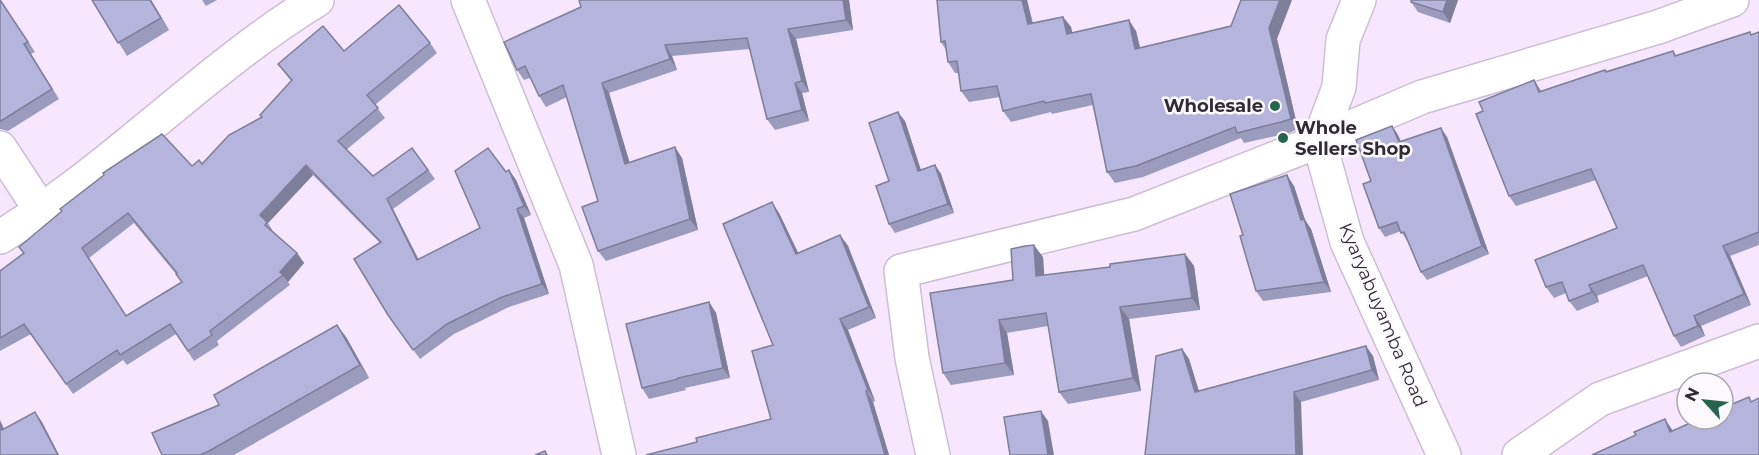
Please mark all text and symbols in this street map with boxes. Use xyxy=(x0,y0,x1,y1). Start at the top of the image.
place label: Wholesale xyxy=(1164,95,1263,117)
marker: Wholesale xyxy=(1268,99,1282,113)
place label: Whole Sellers Shop xyxy=(1295,117,1411,160)
marker: Whole Sellers Shop xyxy=(1276,131,1290,145)
street label: Kyaryabuyamba Road xyxy=(1334,220,1432,410)
north arrow xyxy=(1675,371,1735,431)
text: N xyxy=(1681,384,1703,404)

